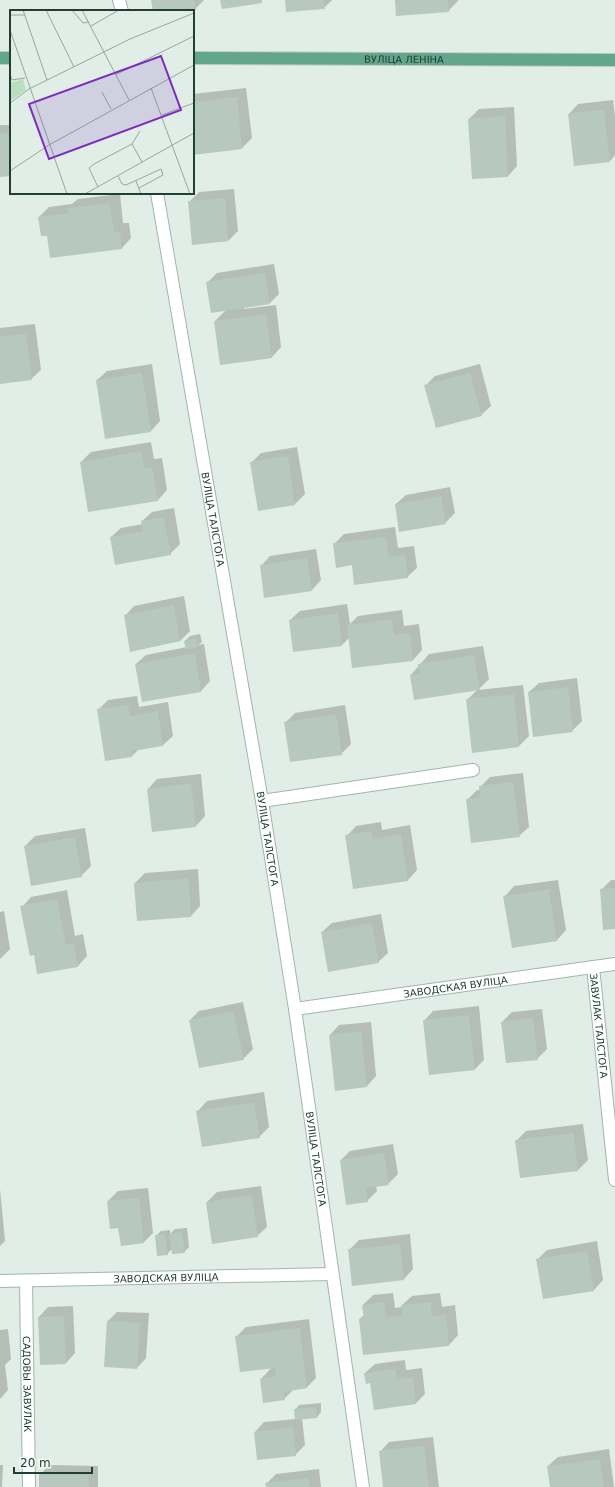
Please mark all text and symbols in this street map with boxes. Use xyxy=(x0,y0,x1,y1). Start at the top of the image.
inset map xyxy=(10,10,194,194)
street label: ВУЛІЦА ЛЕНІНА xyxy=(364,53,444,65)
street label: ВУЛІЦА ТАЛСТОГА xyxy=(200,471,227,567)
street label: ВУЛІЦА ТАЛСТОГА xyxy=(255,790,281,887)
street label: ЗАВУЛАК ТАЛСТОГА xyxy=(588,973,610,1079)
street label: ЗАВОДСКАЯ ВУЛІЦА xyxy=(403,974,508,999)
street label: ВУЛІЦА ТАЛСТОГА xyxy=(304,1111,329,1207)
street label: ЗАВОДСКАЯ ВУЛІЦА xyxy=(113,1271,219,1284)
street label: САДОВЫ ЗАВУЛАК xyxy=(21,1336,34,1432)
scale bar xyxy=(14,1449,92,1475)
text: 20 m xyxy=(20,1456,51,1470)

